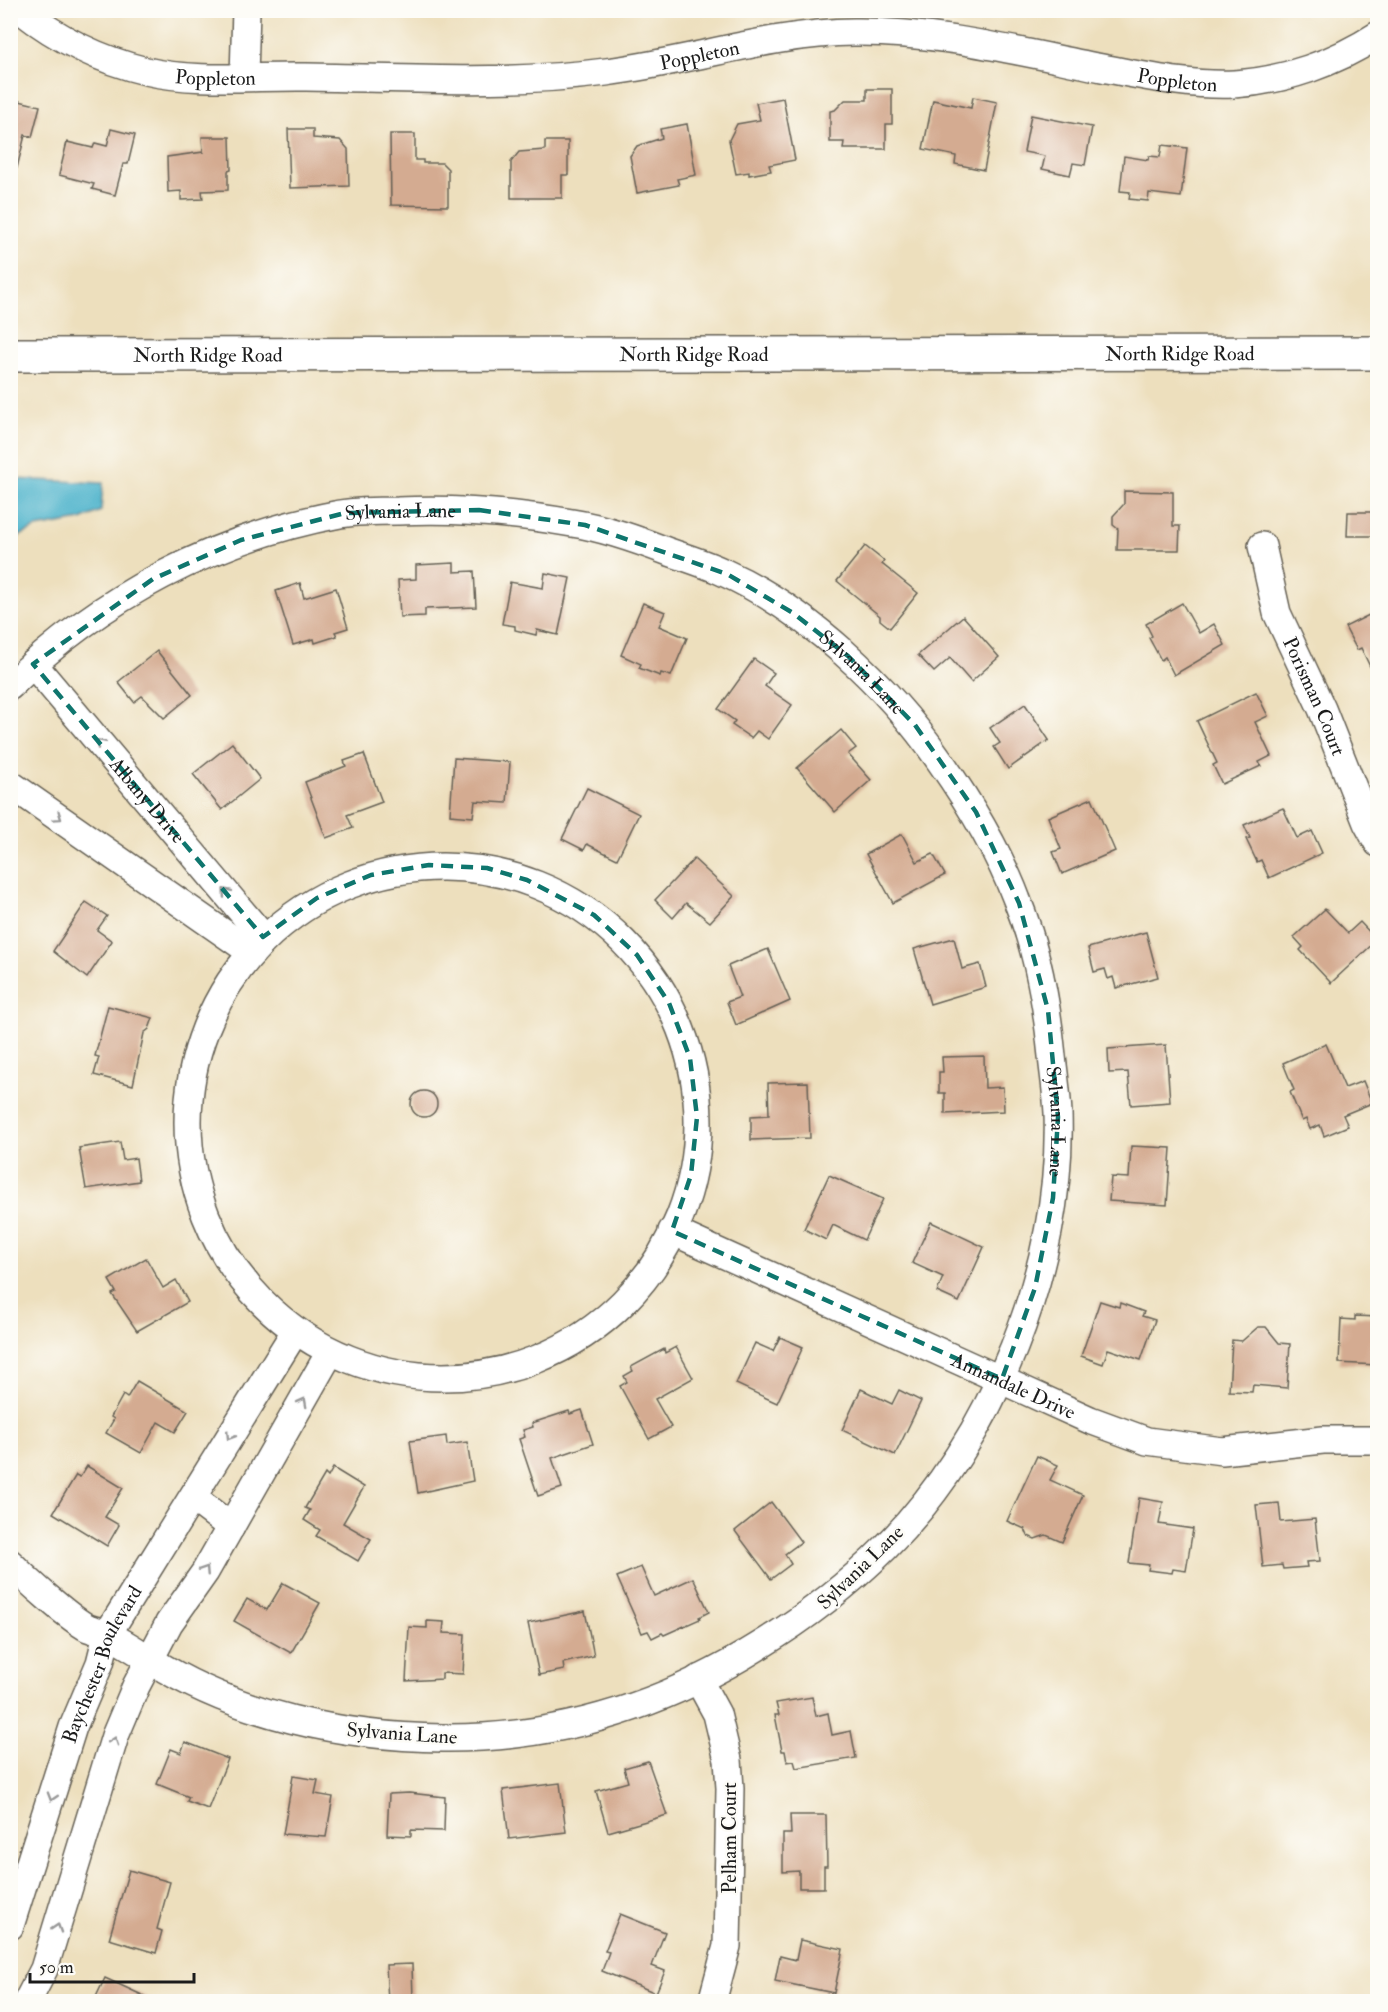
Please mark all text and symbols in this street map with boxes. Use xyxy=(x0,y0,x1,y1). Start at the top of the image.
street label: Poppleton xyxy=(658,35,742,76)
street label: Poppleton xyxy=(1135,63,1218,97)
street label: Poppleton xyxy=(174,64,256,92)
street label: North Ridge Road xyxy=(1105,341,1255,366)
street label: North Ridge Road xyxy=(619,342,769,367)
street label: North Ridge Road xyxy=(133,343,283,368)
street label: Sylvania Lane xyxy=(344,498,456,526)
street label: Sylvania Lane xyxy=(814,625,910,720)
street label: Porisman Court xyxy=(1277,633,1351,760)
one-way arrow xyxy=(96,739,107,750)
street label: Albany Drive xyxy=(103,752,191,849)
one-way arrow xyxy=(52,810,63,821)
one-way arrow xyxy=(222,888,233,899)
street label: Sylvania Lane xyxy=(1040,1065,1070,1178)
street label: Annandale Drive xyxy=(947,1347,1079,1425)
one-way arrow xyxy=(296,1397,307,1408)
one-way arrow xyxy=(226,1430,238,1440)
street label: Sylvania Lane xyxy=(812,1520,909,1615)
one-way arrow xyxy=(198,1566,210,1576)
street label: Baychester Boulevard xyxy=(57,1581,148,1746)
street label: Sylvania Lane xyxy=(346,1717,458,1750)
one-way arrow xyxy=(107,1736,119,1747)
street label: Pelham Court xyxy=(717,1782,742,1894)
one-way arrow xyxy=(47,1791,59,1801)
one-way arrow xyxy=(50,1923,62,1934)
scale bar xyxy=(30,1946,194,1984)
text: 50 m xyxy=(39,1956,74,1979)

